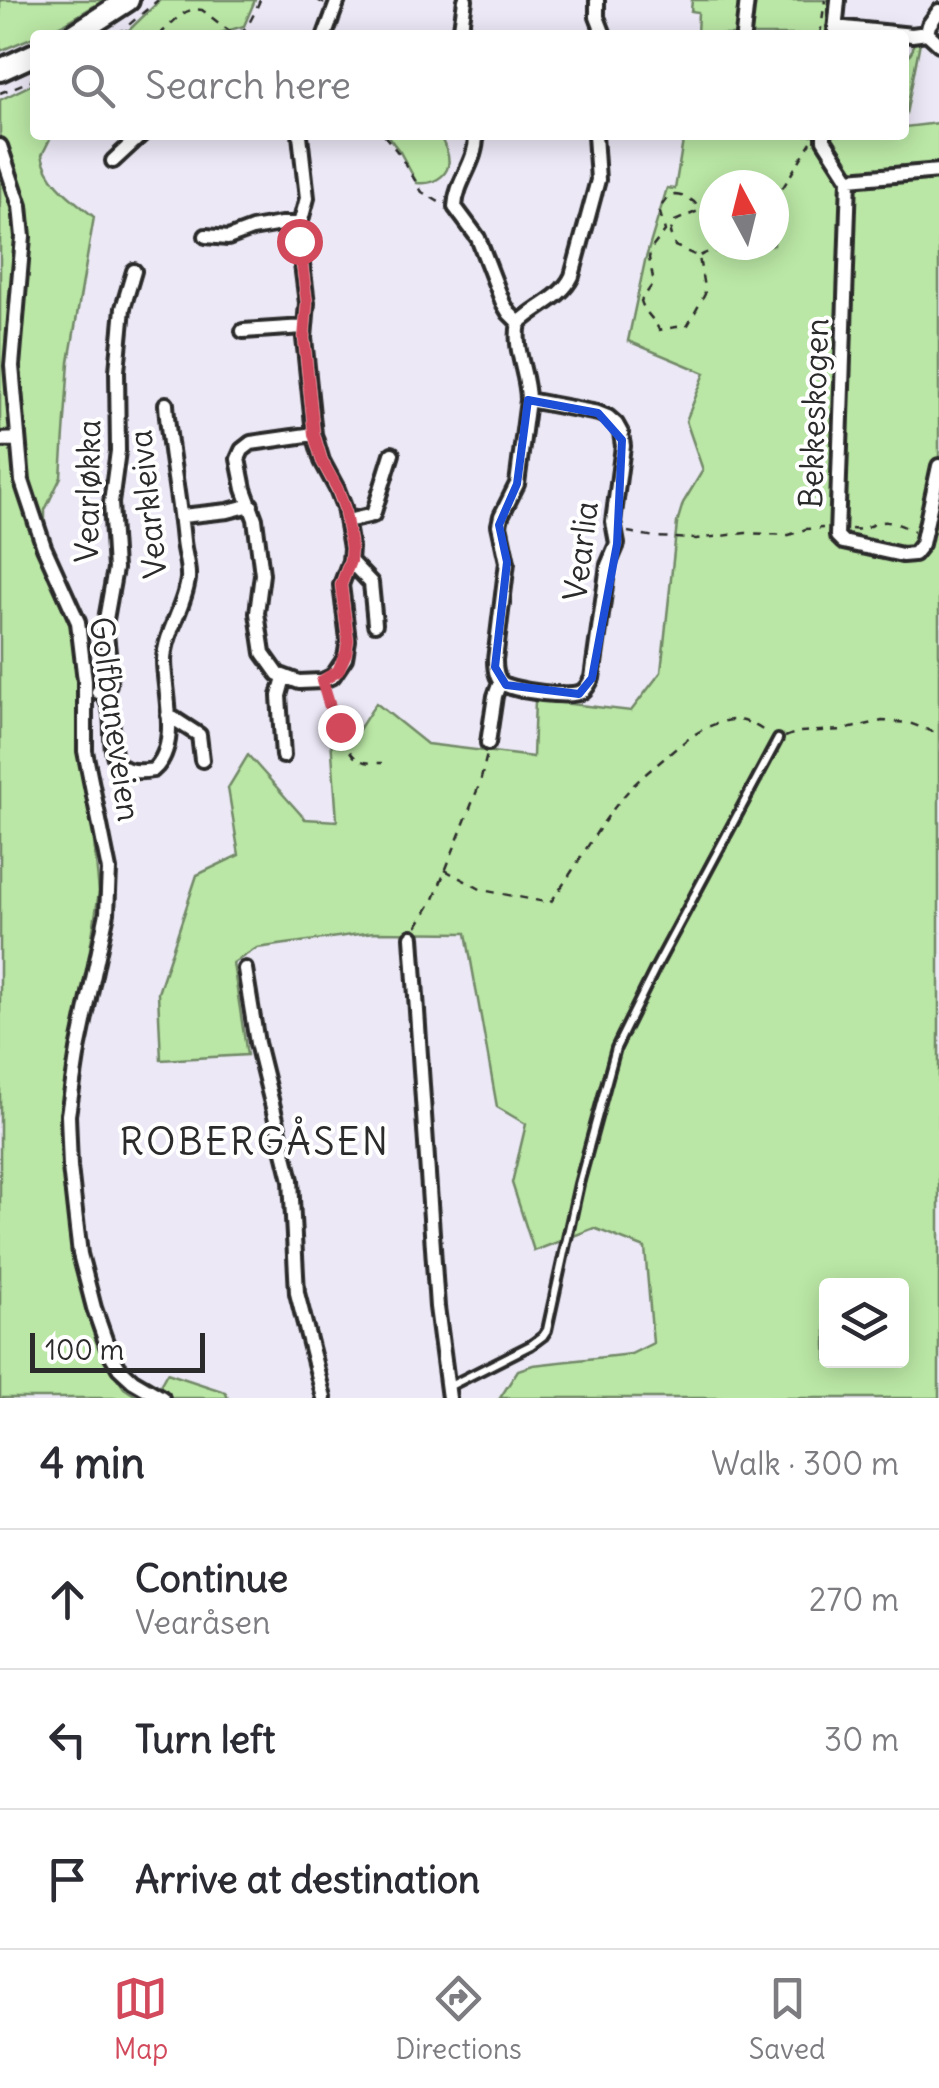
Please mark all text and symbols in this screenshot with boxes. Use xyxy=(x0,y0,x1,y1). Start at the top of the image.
search box xyxy=(30,30,909,140)
icon: search xyxy=(65,58,120,113)
text: Search here xyxy=(145,62,351,109)
north arrow xyxy=(699,170,789,260)
route start xyxy=(277,219,323,265)
street label: Bekkeskogen xyxy=(790,317,837,509)
street label: Vearløkka xyxy=(66,419,109,563)
street label: Vearkleiva xyxy=(119,428,176,580)
street label: Vearlia xyxy=(554,499,607,603)
street label: Golfbaneveien xyxy=(81,614,150,824)
route end xyxy=(318,705,364,751)
district label: ROBERGÅSEN xyxy=(119,1116,391,1165)
map controls xyxy=(819,1278,909,1368)
button: layers xyxy=(819,1278,909,1368)
scale bar xyxy=(30,1328,205,1372)
text: 100 m xyxy=(45,1332,124,1368)
text: 4 min xyxy=(40,1437,145,1489)
text: Walk · 300 m xyxy=(711,1443,899,1484)
text: Continue xyxy=(135,1555,288,1602)
icon: ahead xyxy=(40,1572,95,1627)
text: 270 m xyxy=(809,1579,899,1620)
text: Vearåsen xyxy=(135,1602,271,1643)
icon: left xyxy=(40,1712,95,1767)
text: Turn left xyxy=(135,1716,275,1763)
text: 30 m xyxy=(824,1719,899,1760)
icon: arrive xyxy=(40,1852,95,1907)
text: Arrive at destination xyxy=(135,1856,480,1903)
tab: Map xyxy=(113,1971,168,2067)
tab: Directions xyxy=(395,1971,522,2067)
tab: Saved xyxy=(749,1971,826,2067)

